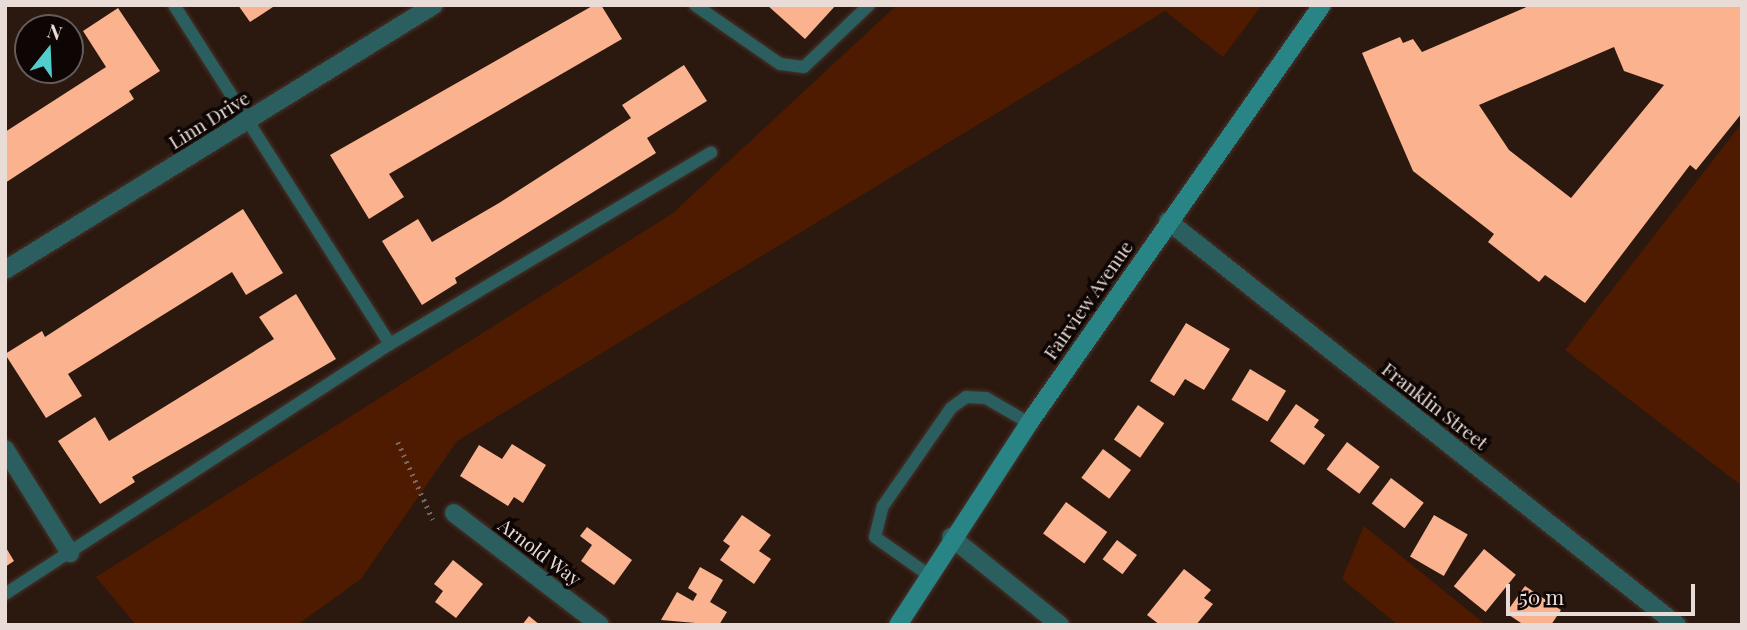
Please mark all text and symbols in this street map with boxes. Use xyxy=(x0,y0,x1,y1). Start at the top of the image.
north arrow xyxy=(14,14,84,84)
text: N xyxy=(44,16,65,45)
street label: Linn Drive xyxy=(165,86,253,154)
street label: Fairview Avenue xyxy=(1038,236,1138,364)
street label: Franklin Street xyxy=(1378,358,1492,454)
street label: Arnold Way xyxy=(494,513,586,591)
scale bar xyxy=(1509,570,1698,614)
text: 50 m xyxy=(1519,582,1564,610)

